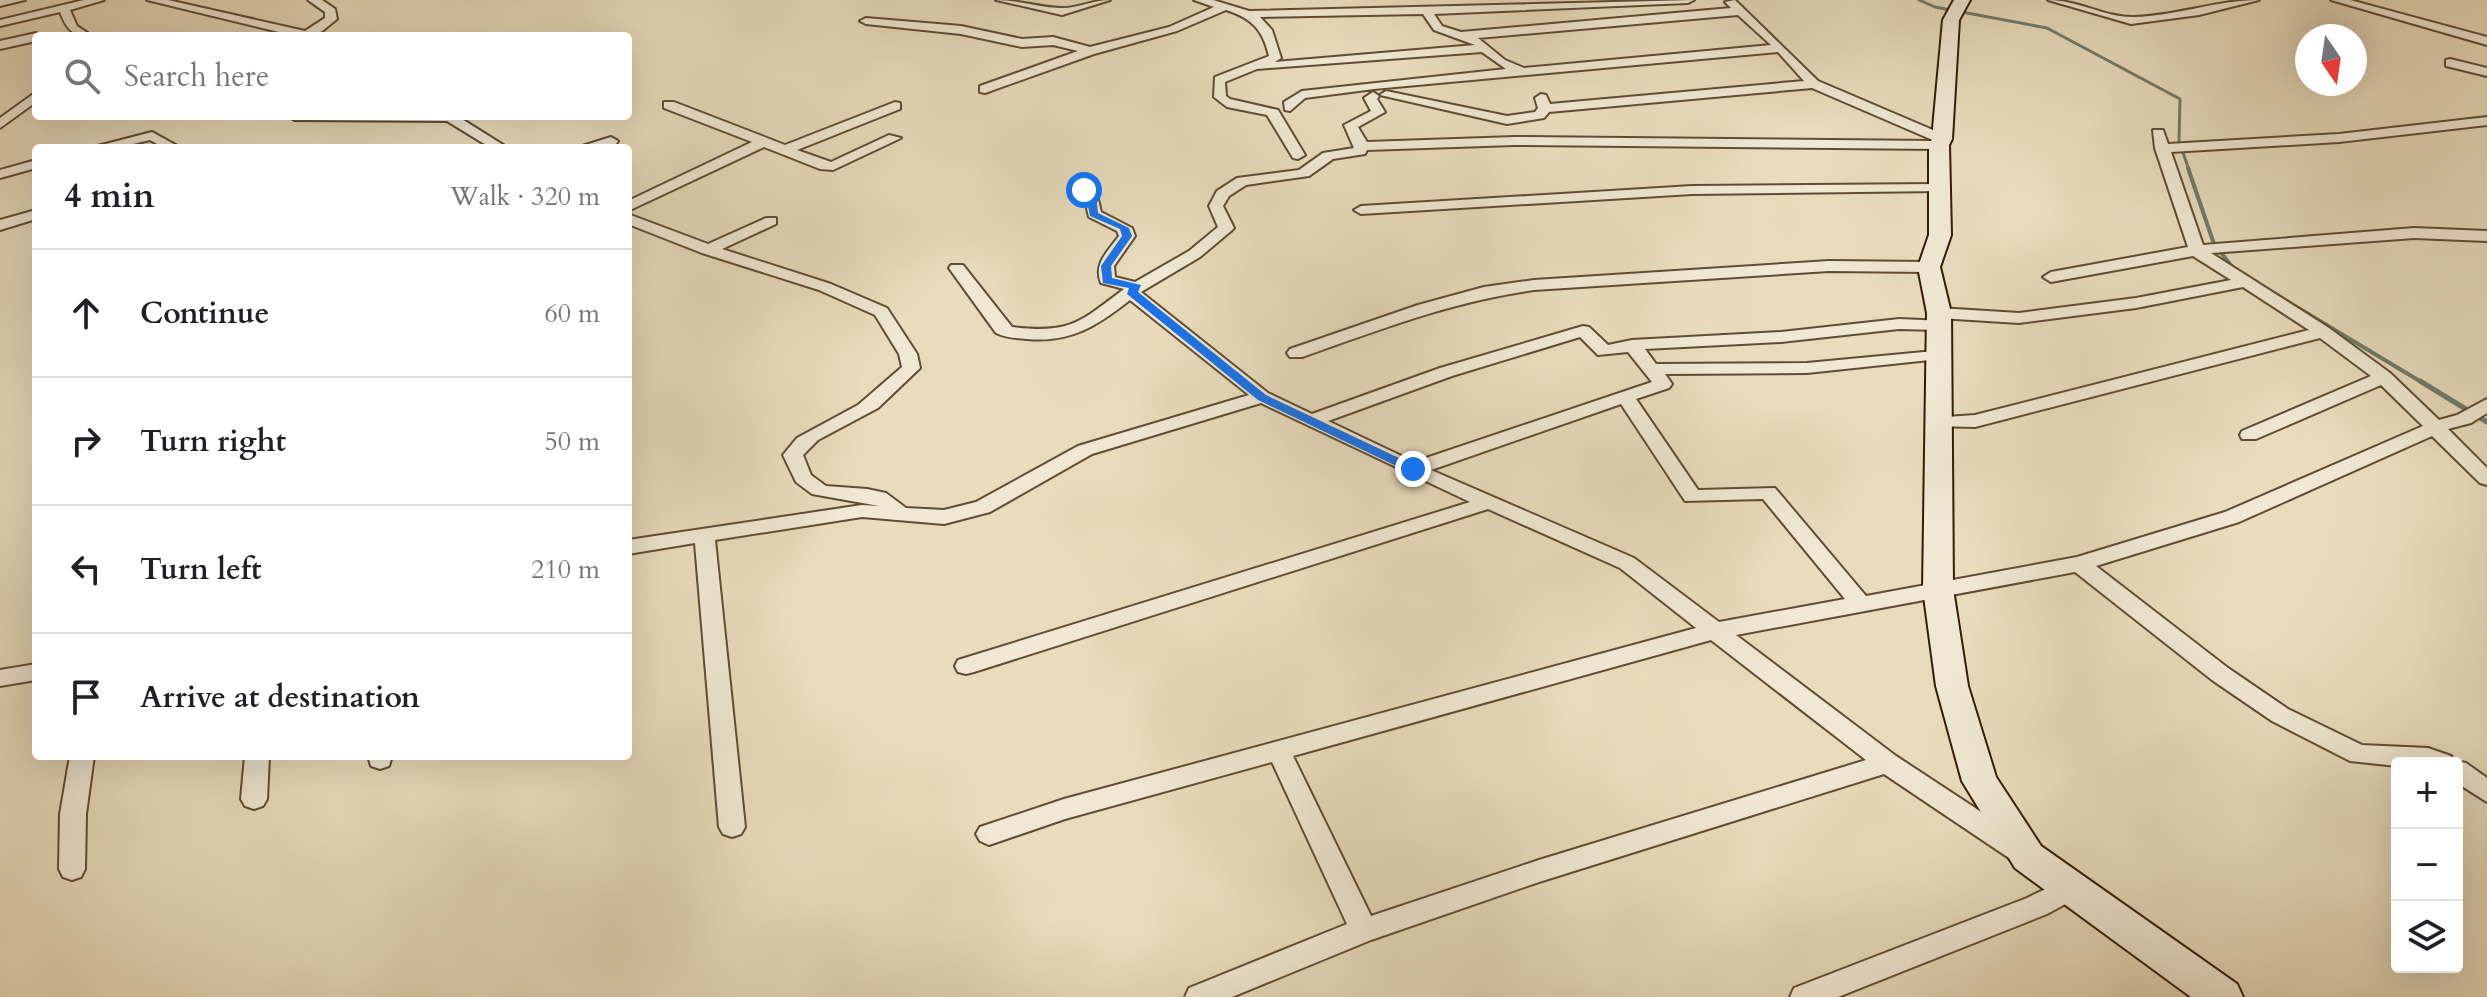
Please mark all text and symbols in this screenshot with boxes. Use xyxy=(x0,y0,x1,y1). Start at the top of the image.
north arrow xyxy=(2295,24,2367,96)
search box xyxy=(32,32,632,120)
icon: search xyxy=(60,54,104,98)
text: Search here xyxy=(124,56,269,97)
route start xyxy=(1066,172,1102,208)
text: 4 min xyxy=(64,173,155,219)
text: Walk · 320 m xyxy=(450,179,600,214)
icon: ahead xyxy=(64,291,108,335)
text: Continue xyxy=(140,293,269,334)
text: 60 m xyxy=(544,296,600,331)
icon: right xyxy=(64,419,108,463)
text: Turn right xyxy=(140,421,286,462)
text: 50 m xyxy=(544,424,600,459)
route end xyxy=(1395,451,1431,487)
icon: left xyxy=(64,547,108,591)
text: Turn left xyxy=(140,549,262,590)
text: 210 m xyxy=(531,552,600,587)
icon: arrive xyxy=(64,675,108,719)
text: Arrive at destination xyxy=(140,677,420,718)
map controls xyxy=(2391,757,2463,973)
button: + xyxy=(2391,757,2463,829)
button: − xyxy=(2391,829,2463,901)
button: layers xyxy=(2391,901,2463,973)

